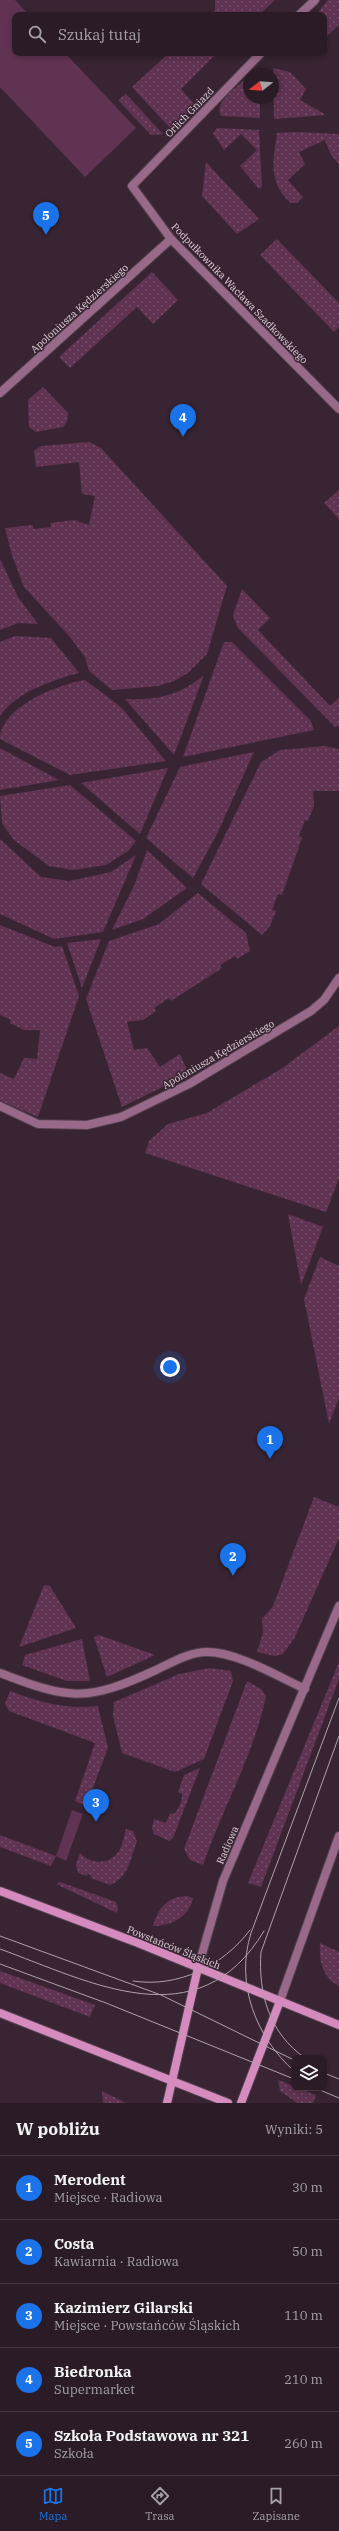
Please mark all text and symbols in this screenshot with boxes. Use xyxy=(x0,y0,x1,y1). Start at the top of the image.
search box xyxy=(12,12,327,56)
icon: search xyxy=(26,23,48,45)
text: Szukaj tutaj xyxy=(58,25,141,44)
north arrow xyxy=(243,68,279,104)
street label: Orlich Gniazd xyxy=(162,85,217,140)
pin: 5 xyxy=(33,202,59,235)
street label: Podpułkownika Wacława Szadkowskiego xyxy=(169,220,311,367)
street label: Apoloniusza Kędzierskiego xyxy=(28,261,131,356)
pin: 4 xyxy=(170,404,196,437)
street label: Apoloniusza Kędzierskiego xyxy=(160,1017,277,1092)
your location xyxy=(160,1357,180,1377)
pin: 1 xyxy=(257,1426,283,1459)
pin: 2 xyxy=(220,1543,246,1576)
pin: 3 xyxy=(83,1789,109,1822)
street label: Radiowa xyxy=(214,1824,241,1866)
street label: Powstańców Śląskich xyxy=(125,1923,223,1972)
map controls xyxy=(291,2055,327,2091)
button: layers xyxy=(291,2055,327,2091)
text: W pobliżu xyxy=(16,2118,100,2140)
text: Wyniki: 5 xyxy=(265,2121,323,2138)
text: Merodent xyxy=(54,2170,126,2189)
text: 1 xyxy=(25,2179,33,2196)
text: 30 m xyxy=(292,2179,323,2196)
text: Miejsce · Radiowa xyxy=(54,2189,163,2206)
text: Costa xyxy=(54,2234,94,2253)
text: 2 xyxy=(25,2243,33,2260)
text: 50 m xyxy=(292,2243,323,2260)
text: Kawiarnia · Radiowa xyxy=(54,2253,179,2270)
text: Kazimierz Gilarski xyxy=(54,2298,193,2317)
text: 3 xyxy=(25,2307,33,2324)
text: 110 m xyxy=(284,2307,323,2324)
text: Miejsce · Powstańców Śląskich xyxy=(54,2317,240,2334)
text: Biedronka xyxy=(54,2362,132,2381)
text: 4 xyxy=(25,2371,33,2388)
text: 210 m xyxy=(284,2371,323,2388)
text: Supermarket xyxy=(54,2381,135,2398)
text: Szkoła Podstawowa nr 321 xyxy=(54,2426,249,2445)
text: 5 xyxy=(25,2435,33,2452)
text: 260 m xyxy=(284,2435,323,2452)
text: Szkoła xyxy=(54,2445,94,2462)
tab: Mapa xyxy=(39,2485,67,2523)
tab: Trasa xyxy=(145,2485,175,2523)
tab: Zapisane xyxy=(253,2485,300,2523)

